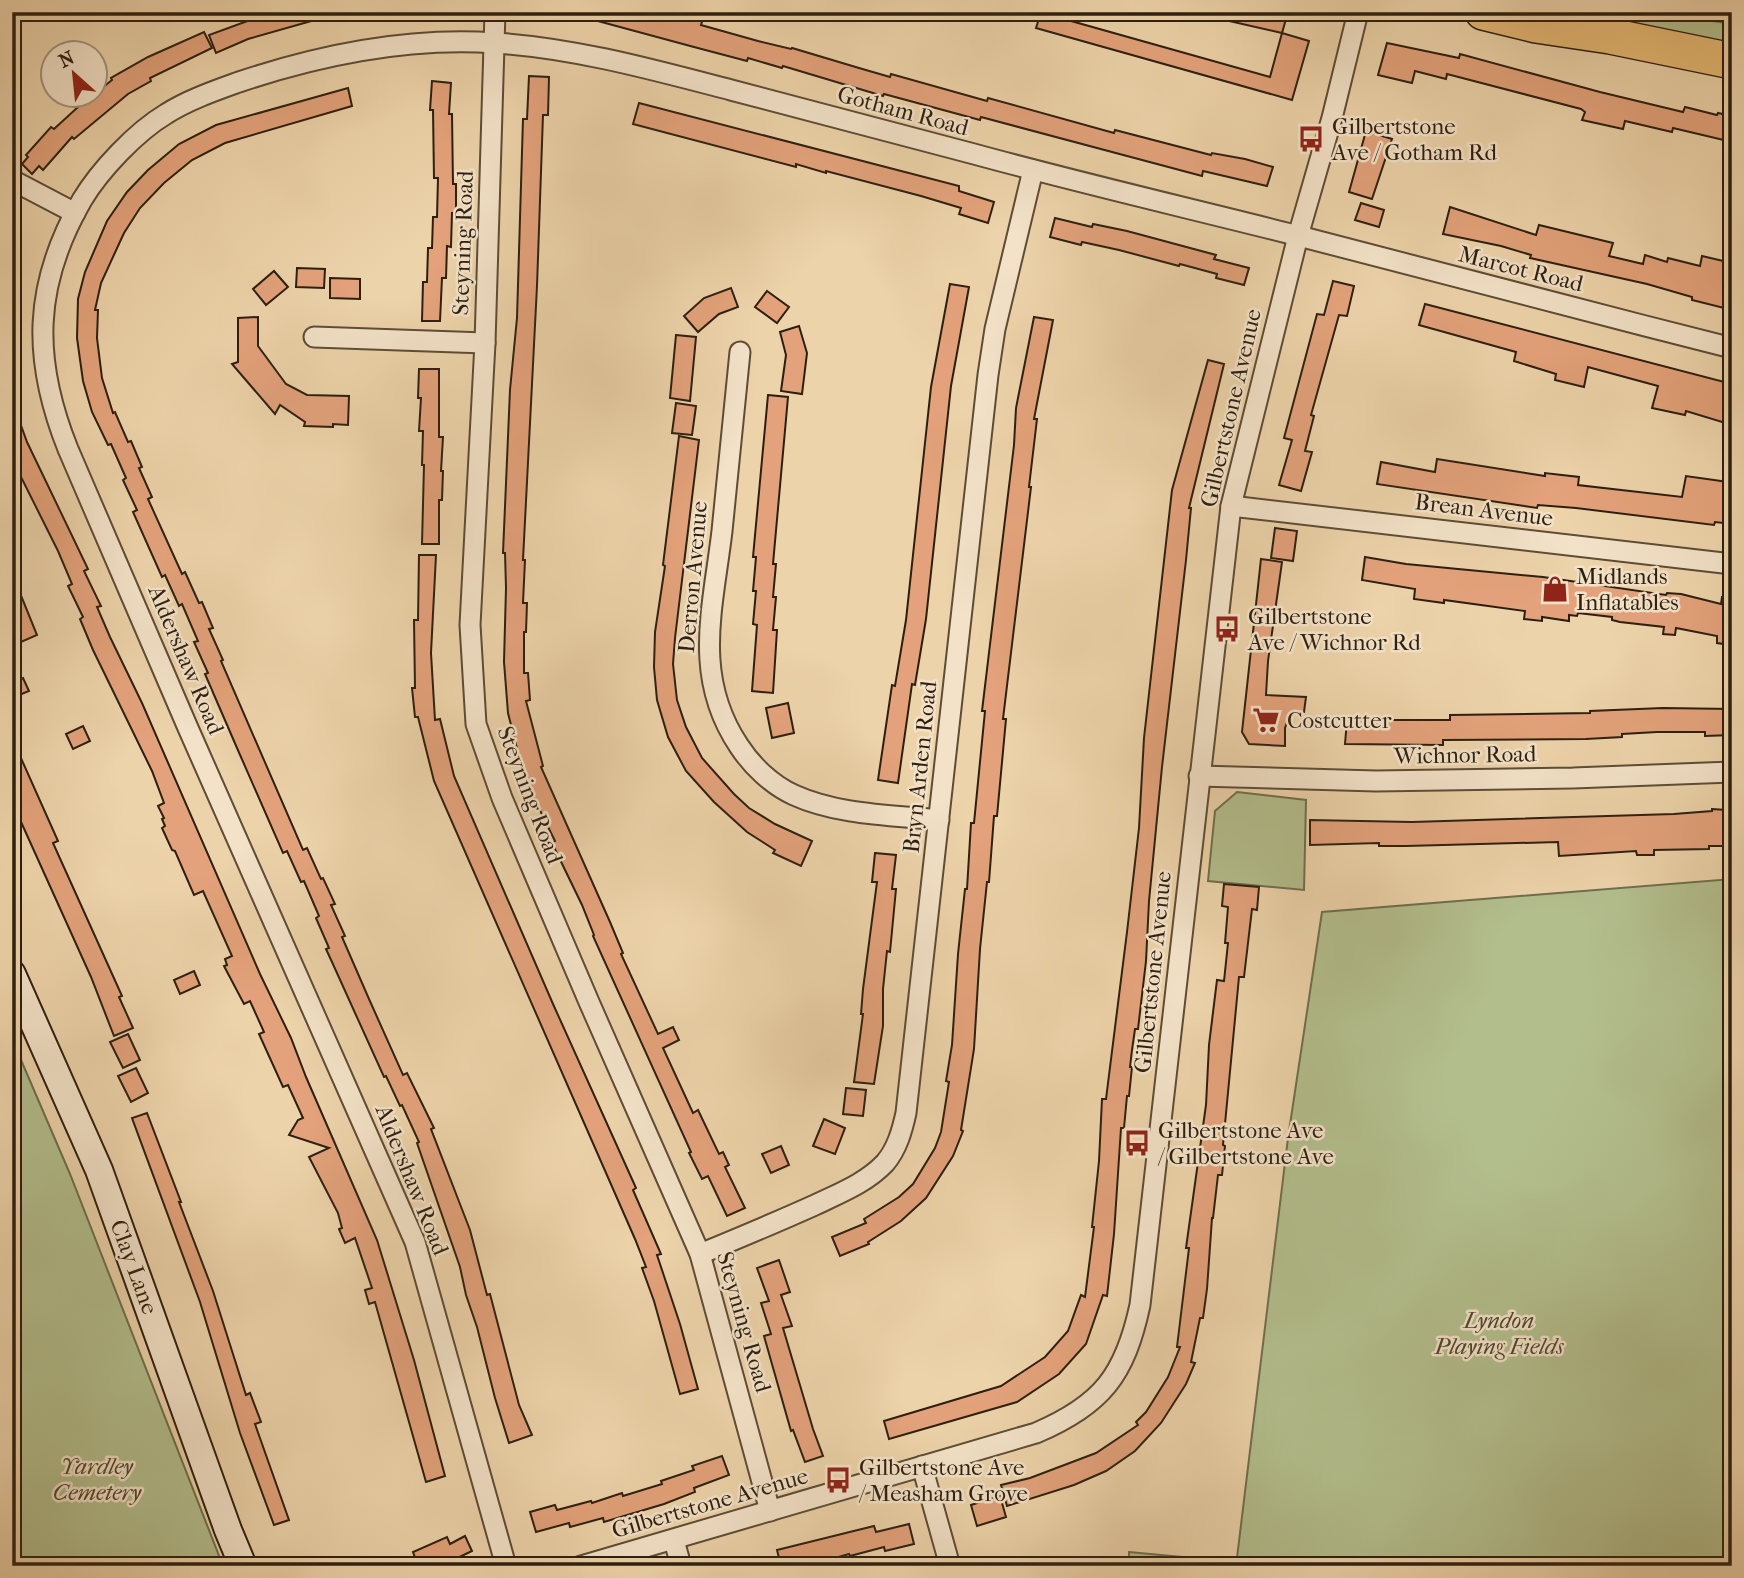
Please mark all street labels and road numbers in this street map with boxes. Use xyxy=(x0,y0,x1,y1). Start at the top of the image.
street label: Gotham Road xyxy=(834,81,972,142)
street label: Steyning Road xyxy=(447,169,479,316)
street label: Marcot Road xyxy=(1456,240,1587,298)
street label: Gilbertstone Avenue xyxy=(1195,306,1267,510)
street label: Brean Avenue xyxy=(1413,488,1555,532)
street label: Derron Avenue xyxy=(673,500,713,654)
street label: Aldershaw Road xyxy=(142,580,230,739)
street label: Bryn Arden Road xyxy=(898,679,943,854)
street label: Steyning Road xyxy=(491,722,569,868)
street label: Wichnor Road xyxy=(1392,740,1537,770)
street label: Gilbertstone Avenue xyxy=(1129,870,1177,1074)
street label: Aldershaw Road xyxy=(369,1100,455,1259)
street label: Clay Lane xyxy=(104,1216,164,1318)
street label: Steyning Road xyxy=(711,1248,777,1396)
street label: Gilbertstone Avenue xyxy=(609,1462,811,1544)

